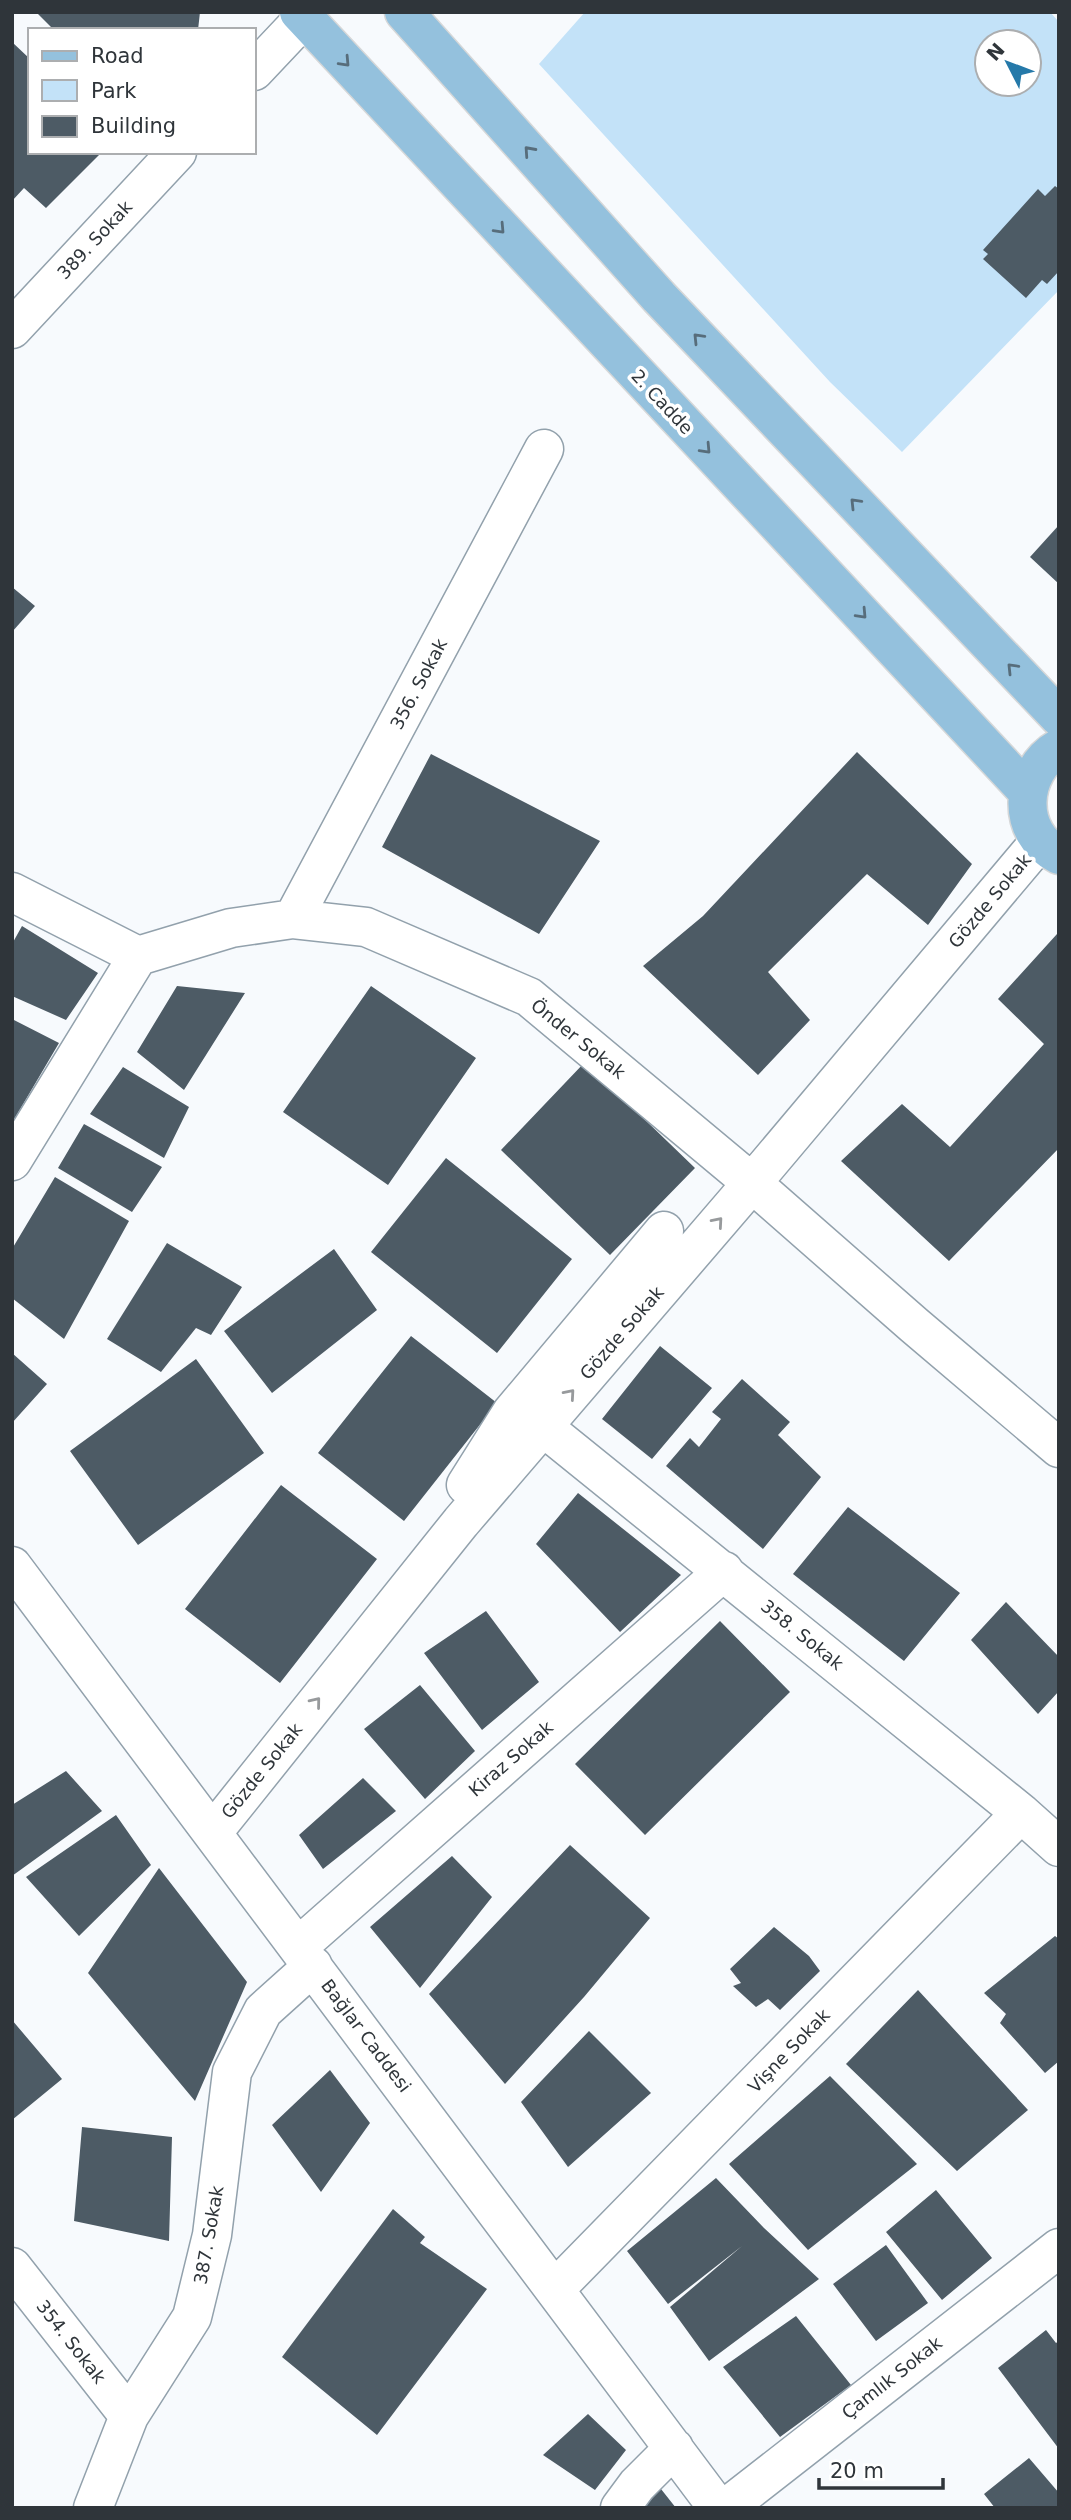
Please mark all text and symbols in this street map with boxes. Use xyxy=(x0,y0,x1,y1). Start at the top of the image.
legend xyxy=(28,28,256,154)
north arrow xyxy=(973,28,1043,98)
text: N xyxy=(982,38,1009,65)
text: Road xyxy=(91,44,144,68)
one-way arrow xyxy=(337,54,350,67)
text: Park xyxy=(91,79,137,103)
text: Building xyxy=(91,114,176,138)
one-way arrow xyxy=(525,147,537,160)
street label: 389. Sokak xyxy=(53,196,137,283)
one-way arrow xyxy=(492,221,505,234)
one-way arrow xyxy=(694,333,707,346)
street label: 2. Cadde xyxy=(627,365,697,438)
one-way arrow xyxy=(697,441,710,454)
one-way arrow xyxy=(851,498,864,511)
one-way arrow xyxy=(853,606,866,619)
street label: 356. Sokak xyxy=(386,634,452,733)
one-way arrow xyxy=(1007,663,1020,676)
street label: Gözde Sokak xyxy=(944,849,1036,952)
street label: Önder Sokak xyxy=(527,994,630,1083)
one-way arrow xyxy=(710,1217,722,1230)
street label: Gözde Sokak xyxy=(575,1281,668,1384)
one-way arrow xyxy=(562,1389,574,1402)
street label: 358. Sokak xyxy=(757,1595,848,1675)
one-way arrow xyxy=(308,1698,321,1710)
street label: Kiraz Sokak xyxy=(464,1716,557,1801)
street label: Gözde Sokak xyxy=(217,1718,307,1823)
street label: Bağlar Caddesi xyxy=(317,1975,416,2096)
street label: Vişne Sokak xyxy=(743,2004,834,2097)
street label: 387. Sokak xyxy=(190,2183,228,2286)
street label: 354. Sokak xyxy=(32,2296,111,2388)
street label: Çamlık Sokak xyxy=(837,2332,946,2423)
scale bar xyxy=(819,2446,943,2490)
text: 20 m xyxy=(830,2459,884,2483)

